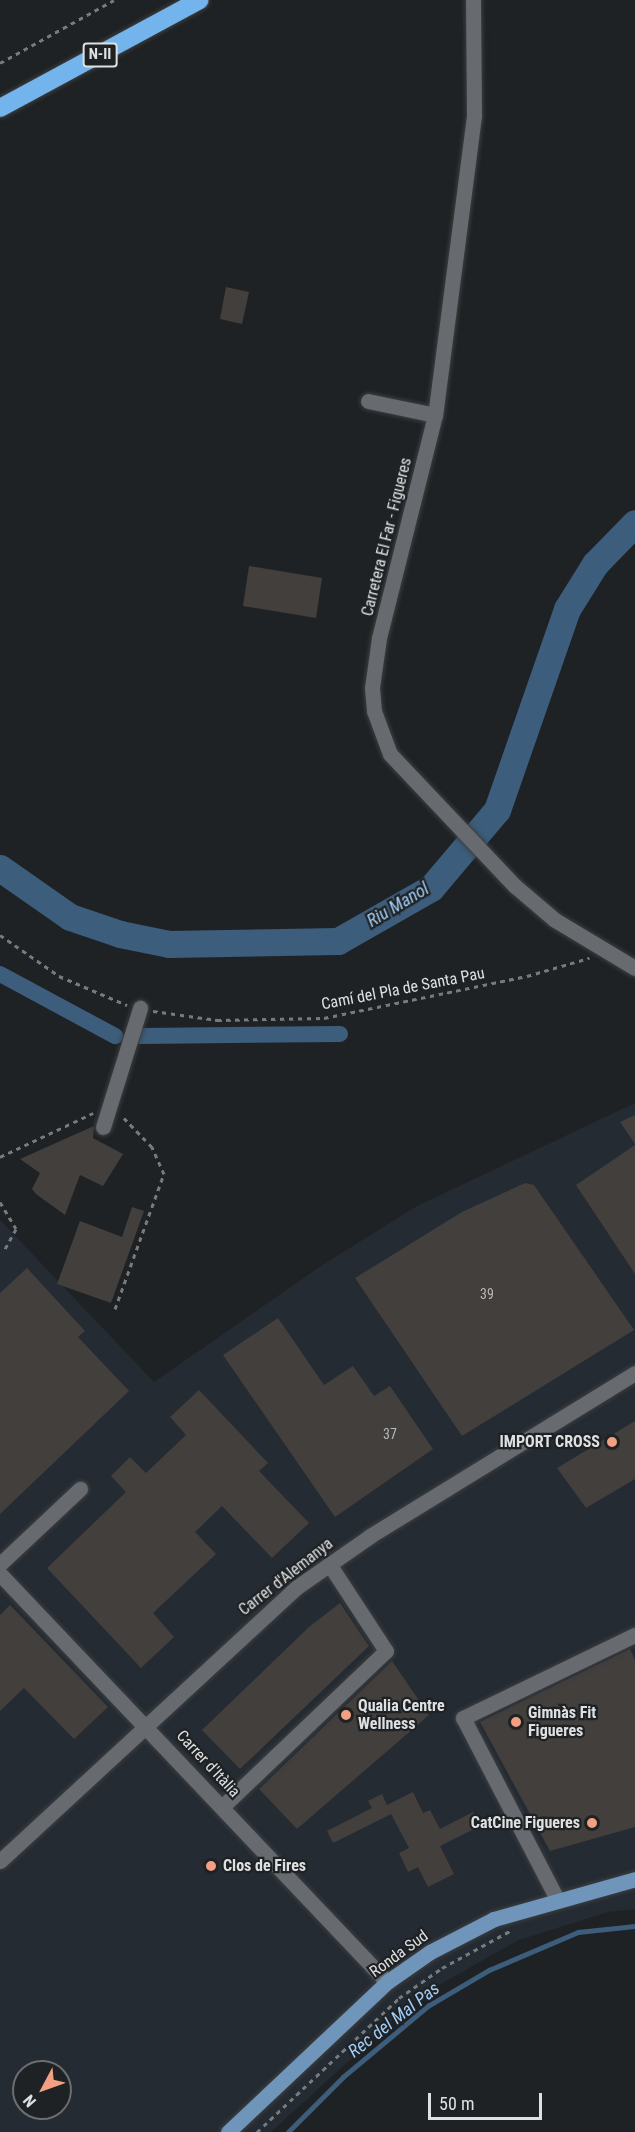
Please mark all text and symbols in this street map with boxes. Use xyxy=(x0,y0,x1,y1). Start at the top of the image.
road number: N-II xyxy=(82,43,118,67)
street label: Carretera El Far - Figueres xyxy=(358,456,416,618)
water label: Riu Manol xyxy=(363,878,433,932)
street label: Camí del Pla de Santa Pau xyxy=(320,964,486,1014)
house number: 39 xyxy=(480,1286,494,1302)
house number: 37 xyxy=(383,1426,397,1442)
place label: IMPORT CROSS xyxy=(499,1432,600,1452)
marker: IMPORT CROSS xyxy=(605,1435,619,1449)
street label: Carrer d'Alemanya xyxy=(235,1534,337,1620)
place label: Qualia Centre Wellness xyxy=(358,1696,445,1734)
place label: Gimnàs Fit Figueres xyxy=(528,1703,596,1741)
marker: Qualia Centre Wellness xyxy=(339,1708,353,1722)
marker: Gimnàs Fit Figueres xyxy=(509,1715,523,1729)
street label: Carrer d'Itàlia xyxy=(172,1727,244,1801)
place label: CatCine Figueres xyxy=(471,1813,580,1833)
marker: CatCine Figueres xyxy=(585,1816,599,1830)
place label: Clos de Fires xyxy=(223,1856,306,1876)
marker: Clos de Fires xyxy=(204,1859,218,1873)
street label: Ronda Sud xyxy=(366,1926,432,1982)
water label: Rec del Mal Pas xyxy=(344,1978,444,2062)
north arrow xyxy=(12,2060,72,2120)
scale bar xyxy=(431,2081,545,2119)
text: N xyxy=(19,2091,40,2111)
text: 50 m xyxy=(439,2093,474,2114)

